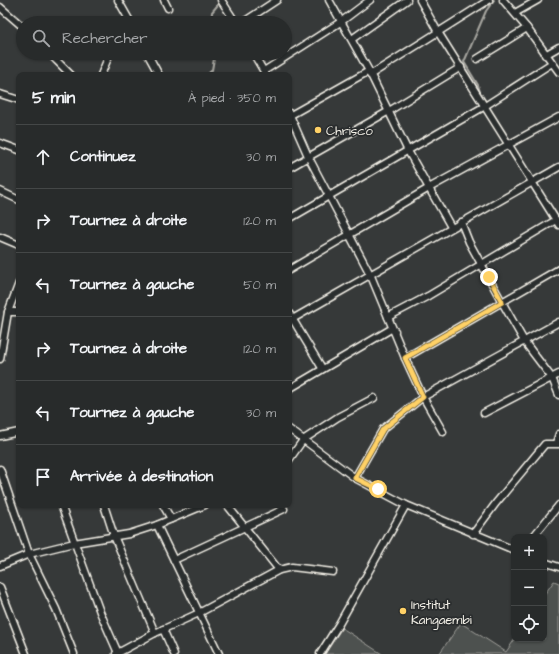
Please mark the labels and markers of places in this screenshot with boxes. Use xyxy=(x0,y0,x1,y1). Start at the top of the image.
place label: Chrisco xyxy=(326,122,374,140)
marker: Chrisco xyxy=(313,125,323,135)
place label: Institut Kangaembi xyxy=(411,596,472,630)
marker: Institut Kangaembi xyxy=(398,606,408,616)

